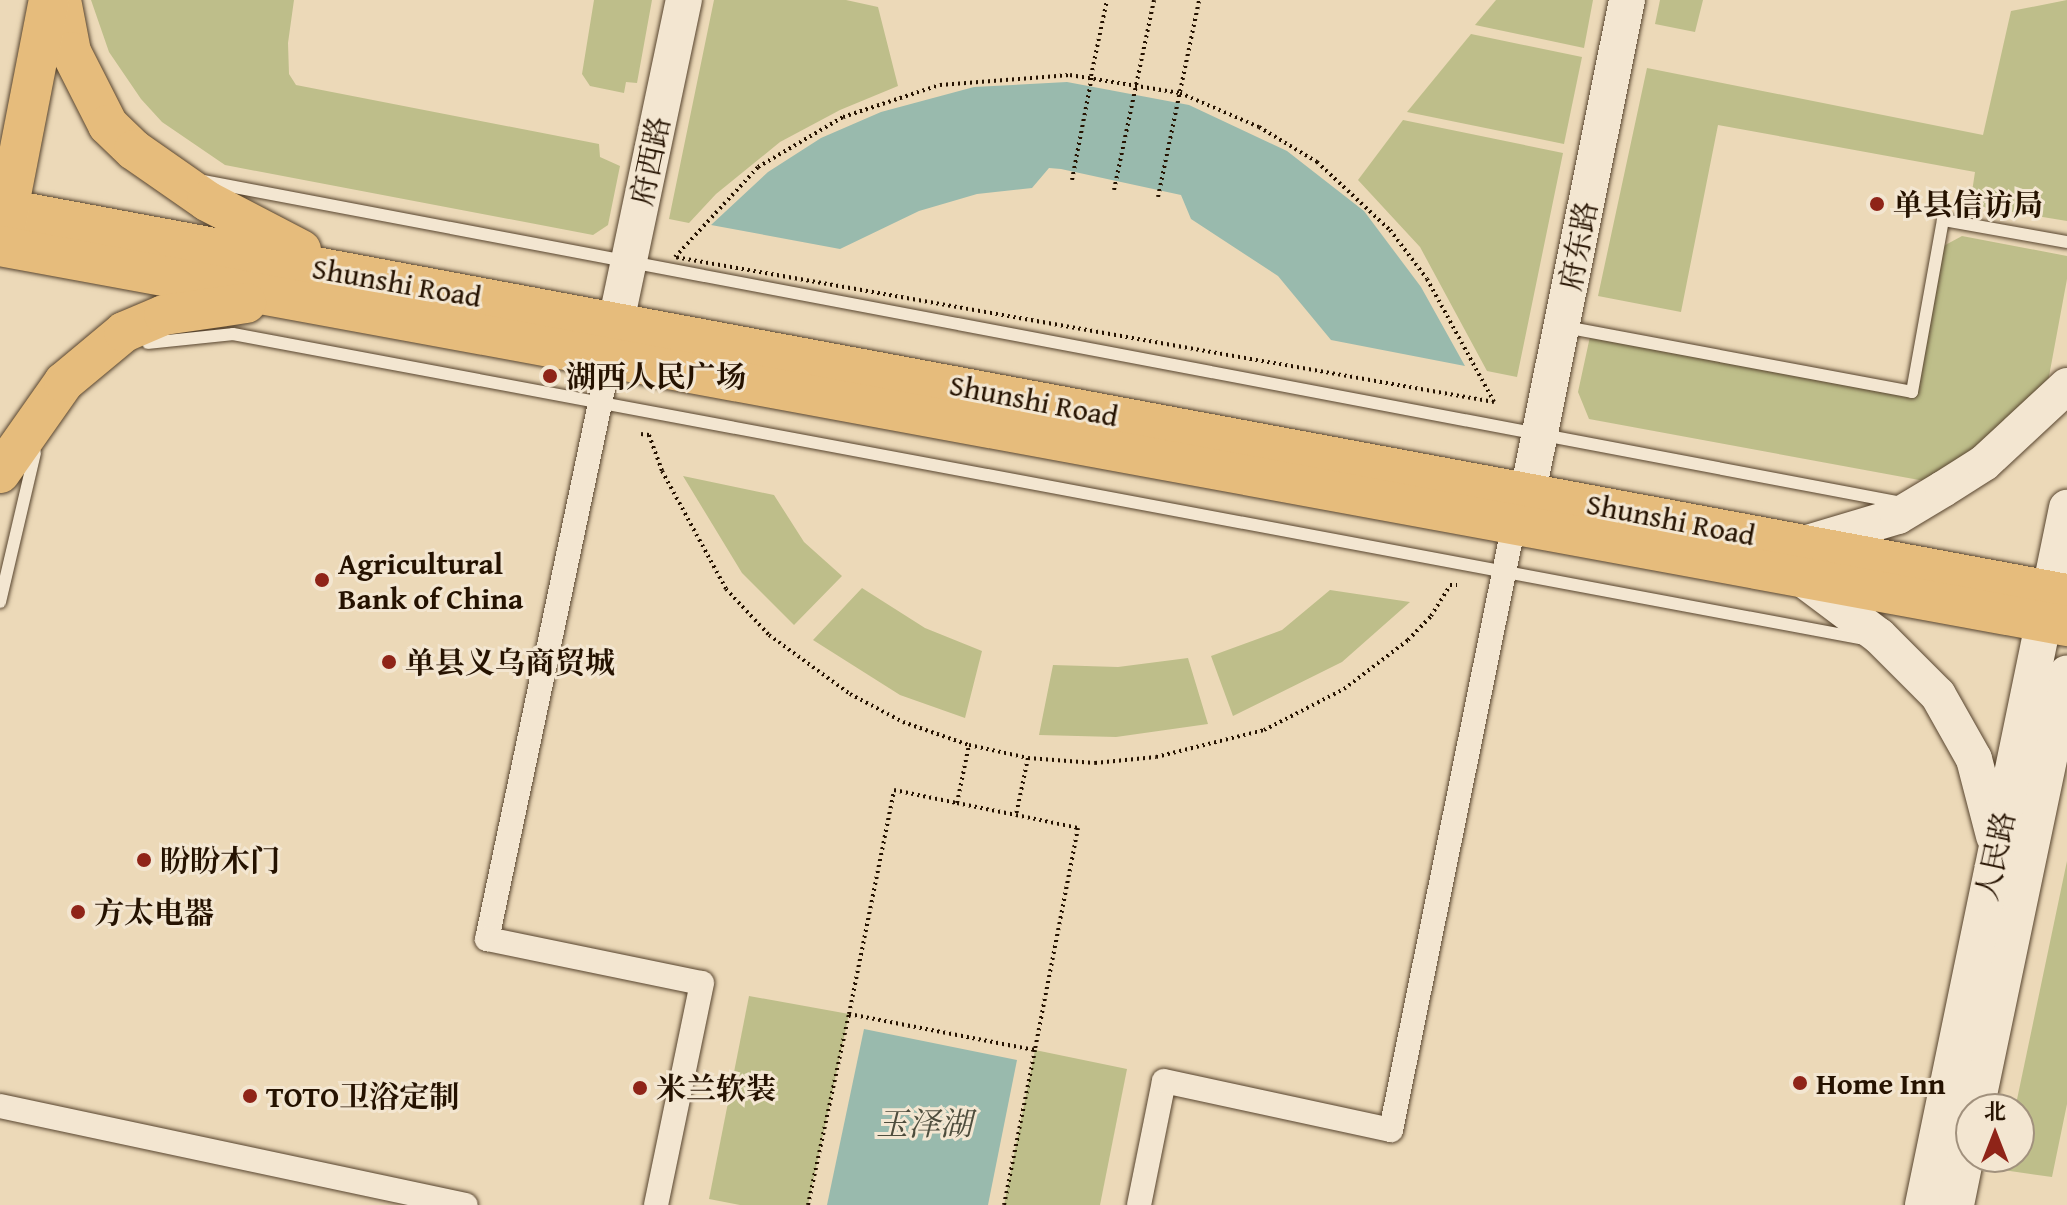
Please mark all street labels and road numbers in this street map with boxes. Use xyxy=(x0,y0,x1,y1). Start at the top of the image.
street label: 府西路 xyxy=(623,113,677,209)
street label: 府东路 xyxy=(1552,198,1604,294)
street label: Shunshi Road xyxy=(310,249,484,315)
street label: Shunshi Road xyxy=(947,366,1121,434)
street label: Shunshi Road xyxy=(1584,485,1758,553)
street label: 人民路 xyxy=(1968,808,2022,904)

